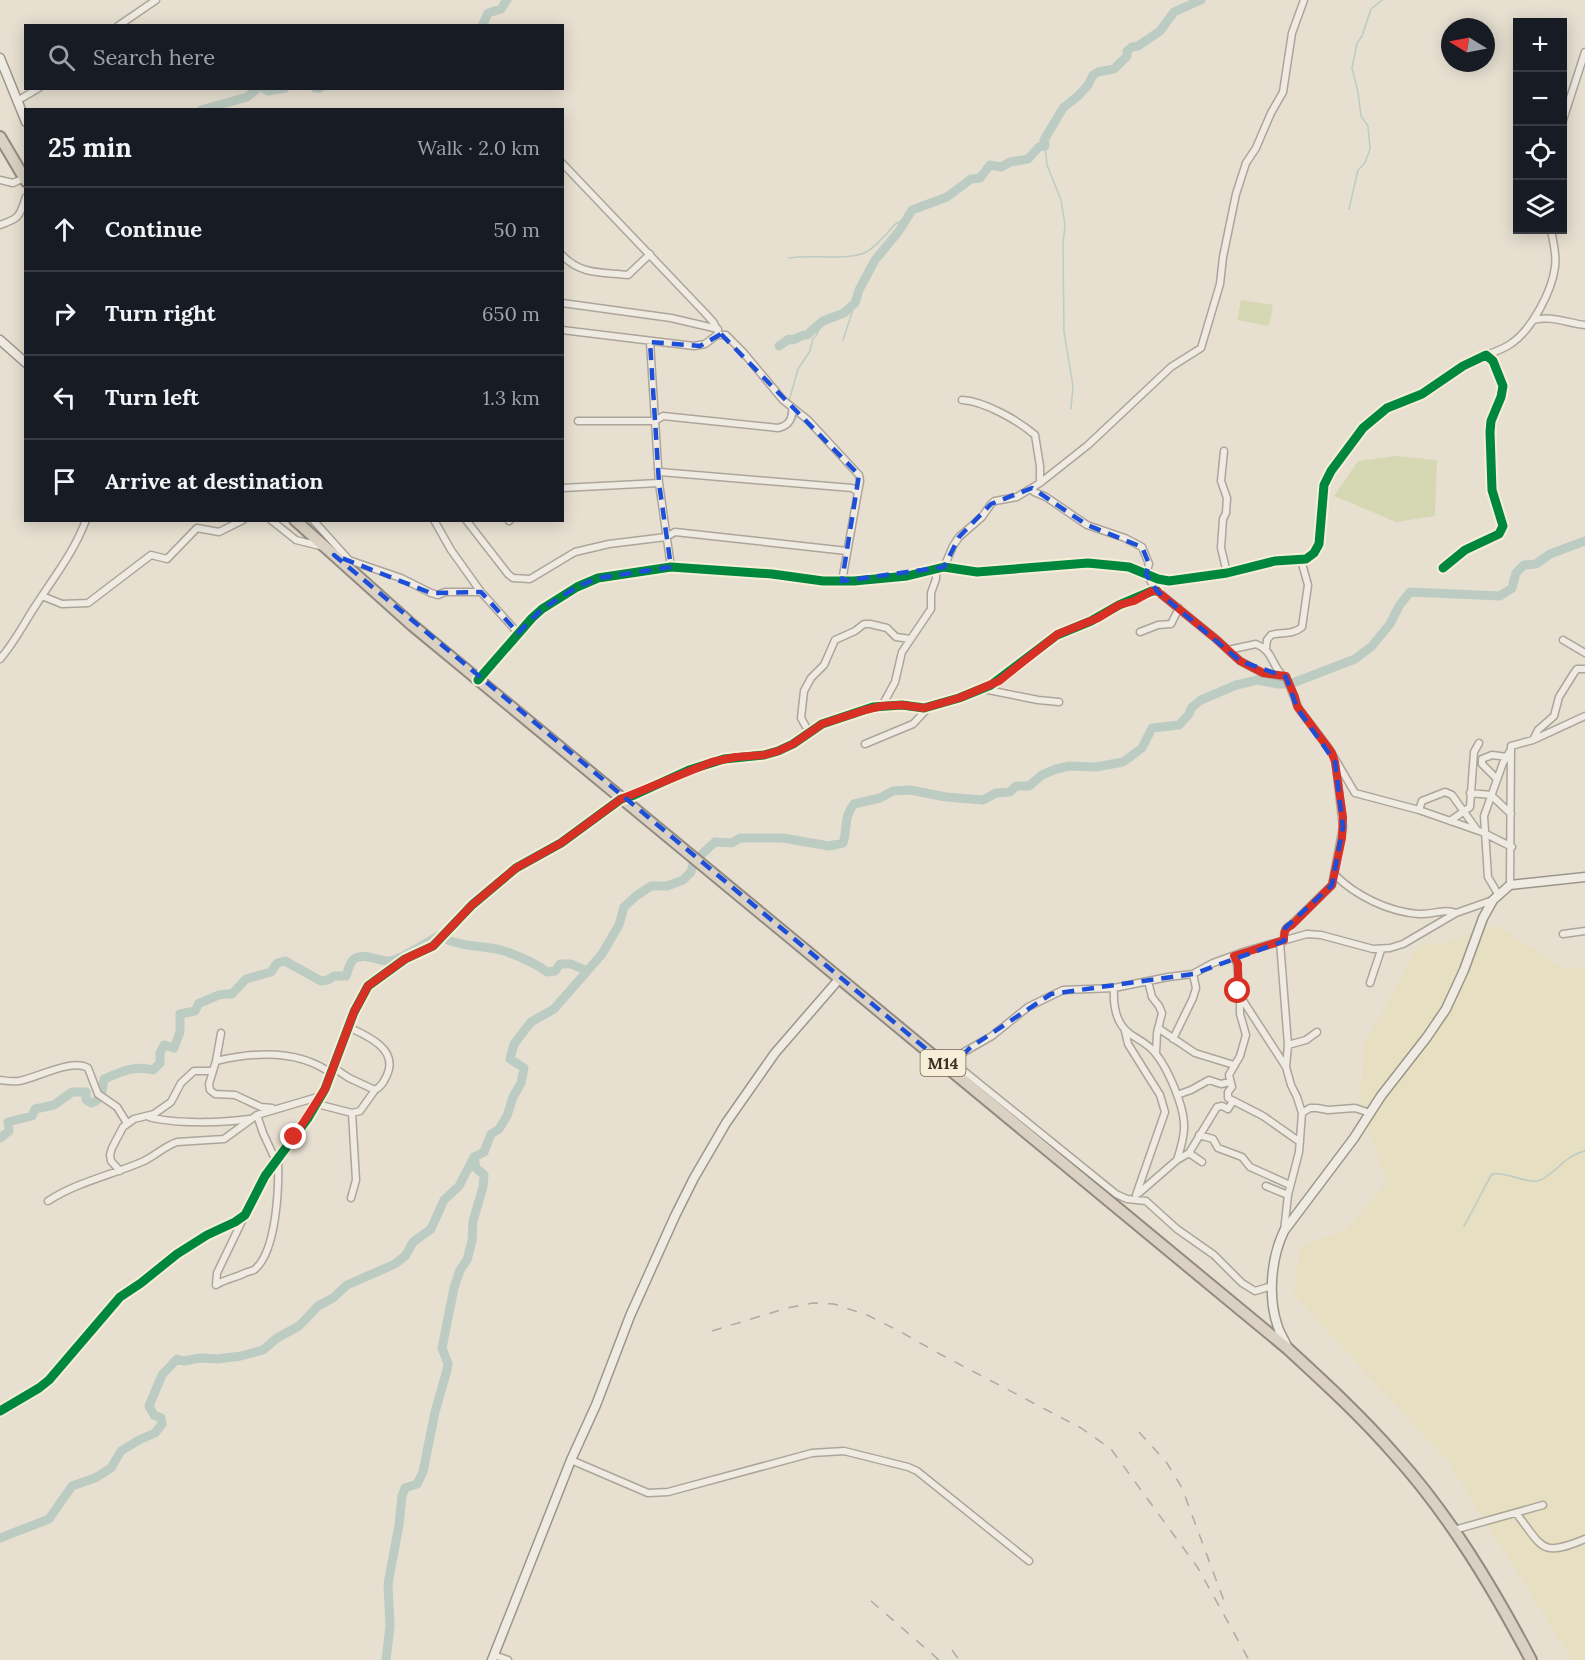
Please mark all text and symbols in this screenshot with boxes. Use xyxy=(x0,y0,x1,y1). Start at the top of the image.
north arrow xyxy=(1441,18,1495,72)
map controls xyxy=(1513,18,1567,234)
button: + xyxy=(1513,18,1567,72)
search box xyxy=(24,24,564,90)
icon: search xyxy=(45,41,78,74)
text: Search here xyxy=(93,43,215,71)
button: − xyxy=(1513,72,1567,126)
button: locate xyxy=(1513,126,1567,180)
text: 25 min xyxy=(48,131,132,164)
text: Walk · 2.0 km xyxy=(417,135,540,160)
button: layers xyxy=(1513,180,1567,234)
icon: ahead xyxy=(48,213,81,246)
text: Continue xyxy=(105,215,202,243)
text: 50 m xyxy=(494,217,540,242)
icon: right xyxy=(48,297,81,330)
text: Turn right xyxy=(105,299,216,327)
text: 650 m xyxy=(482,301,540,326)
icon: left xyxy=(48,381,81,414)
text: Turn left xyxy=(105,383,199,411)
text: 1.3 km xyxy=(483,385,540,410)
icon: arrive xyxy=(48,465,81,498)
text: Arrive at destination xyxy=(105,467,323,495)
route start xyxy=(1224,977,1250,1003)
road number: M14 xyxy=(920,1050,966,1076)
route end xyxy=(280,1123,306,1149)

